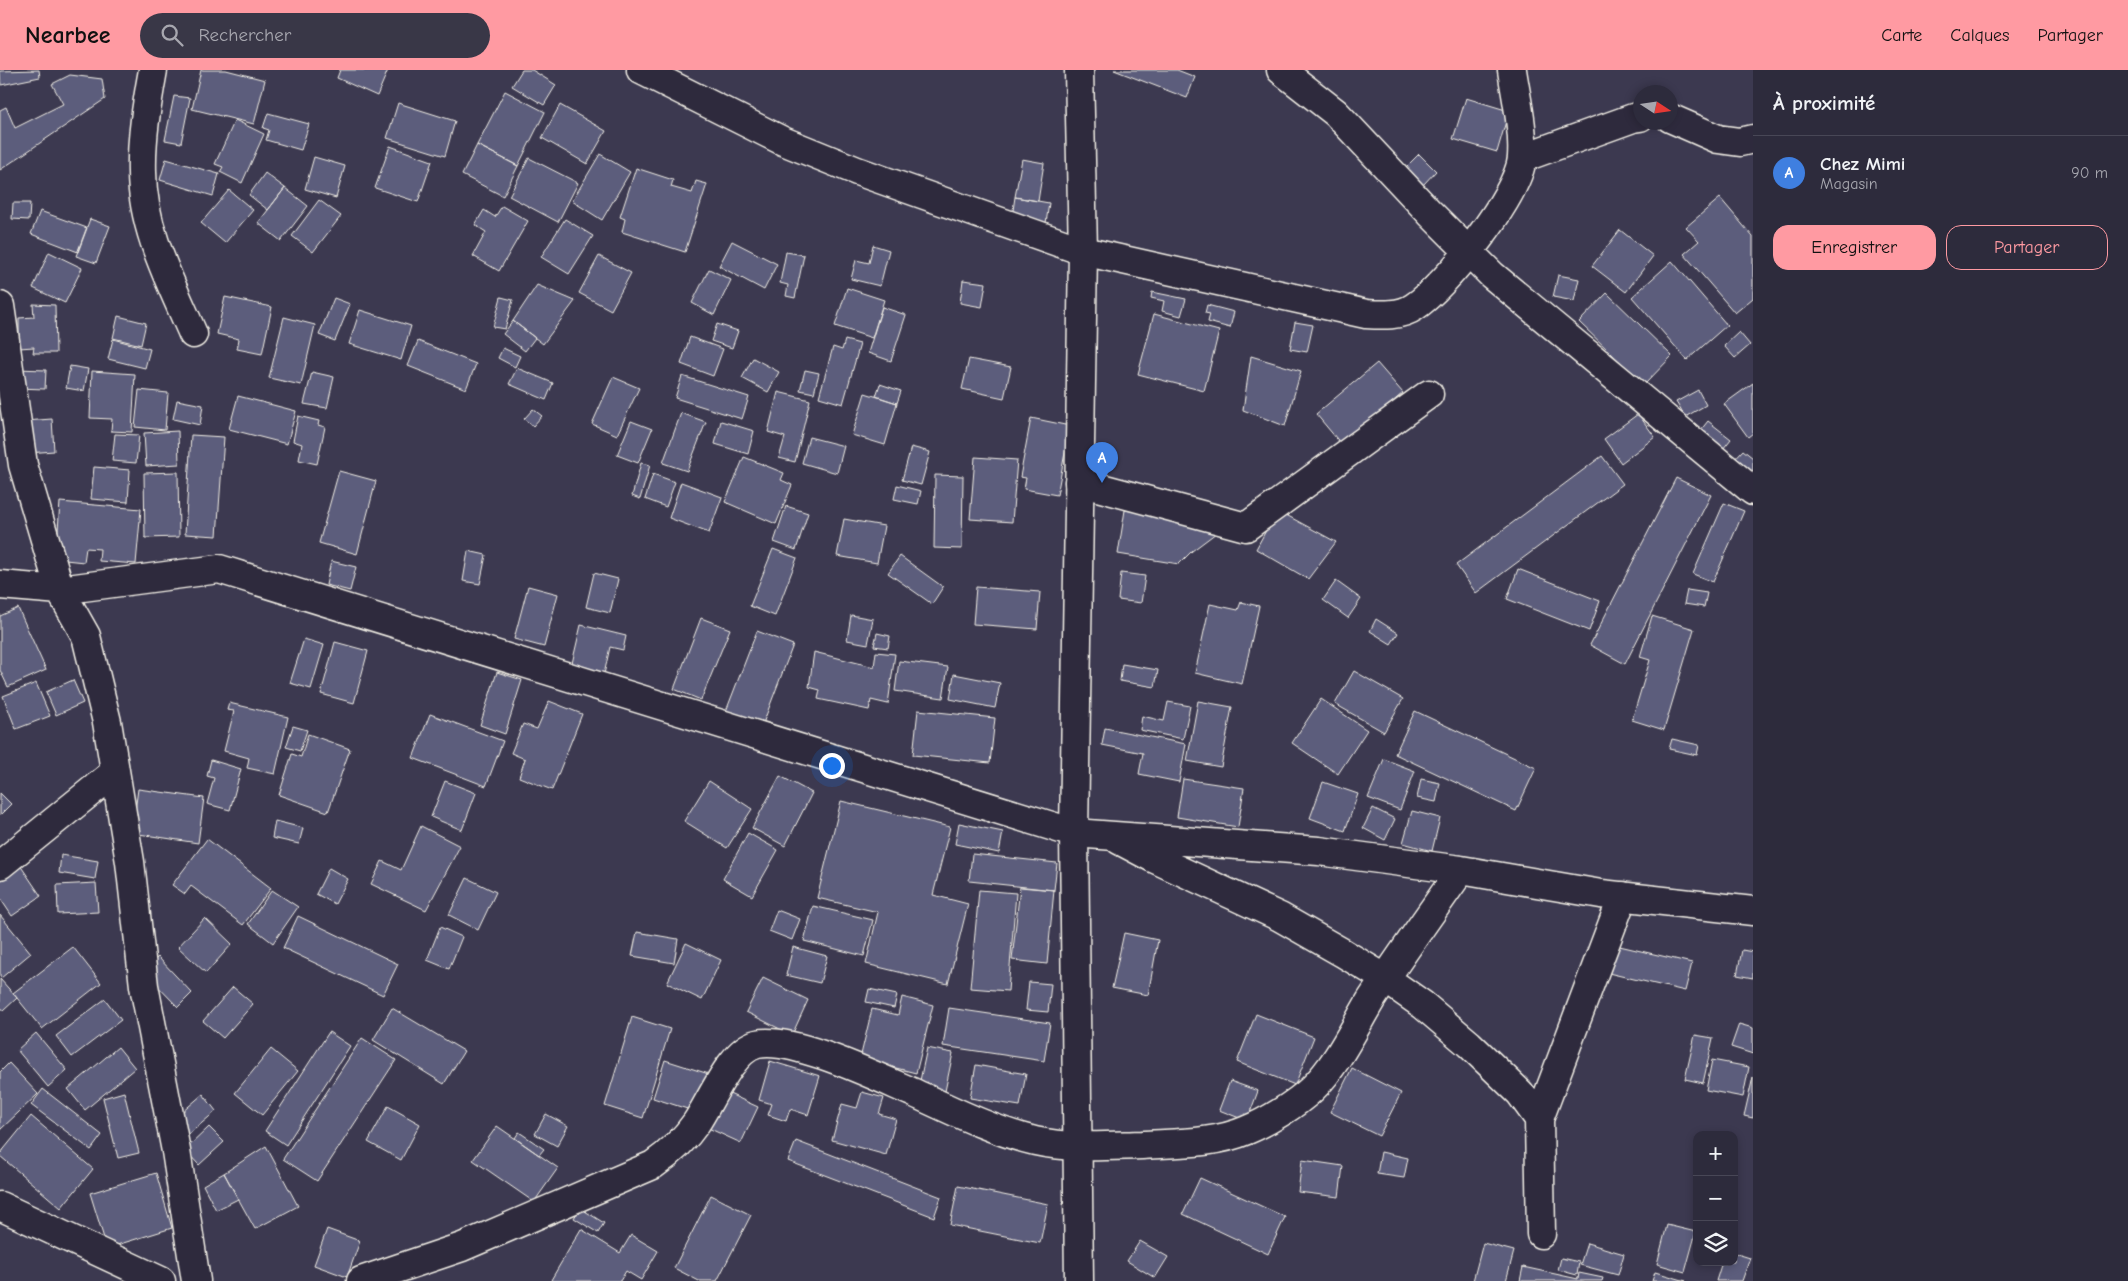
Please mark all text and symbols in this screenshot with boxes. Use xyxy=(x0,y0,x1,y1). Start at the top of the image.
search box xyxy=(140,13,490,58)
text: Nearbee xyxy=(25,21,110,49)
icon: search xyxy=(158,21,186,49)
text: Rechercher xyxy=(198,24,291,46)
text: Carte xyxy=(1881,25,1922,46)
text: Calques xyxy=(1950,25,2010,46)
text: Partager xyxy=(2038,25,2103,46)
north arrow xyxy=(1633,85,1678,130)
text: À proximité xyxy=(1773,91,1875,115)
text: Chez Mimi xyxy=(1820,153,1905,175)
text: A xyxy=(1785,164,1793,182)
text: 90 m xyxy=(2071,164,2108,182)
text: Magasin xyxy=(1820,175,1878,193)
button: Enregistrer xyxy=(1773,225,1936,270)
button: Partager xyxy=(1946,225,2108,270)
pin: A xyxy=(1086,442,1118,483)
your location xyxy=(819,753,845,779)
map controls xyxy=(1693,1131,1738,1266)
button: + xyxy=(1693,1131,1738,1176)
button: − xyxy=(1693,1176,1738,1221)
button: layers xyxy=(1693,1221,1738,1266)

